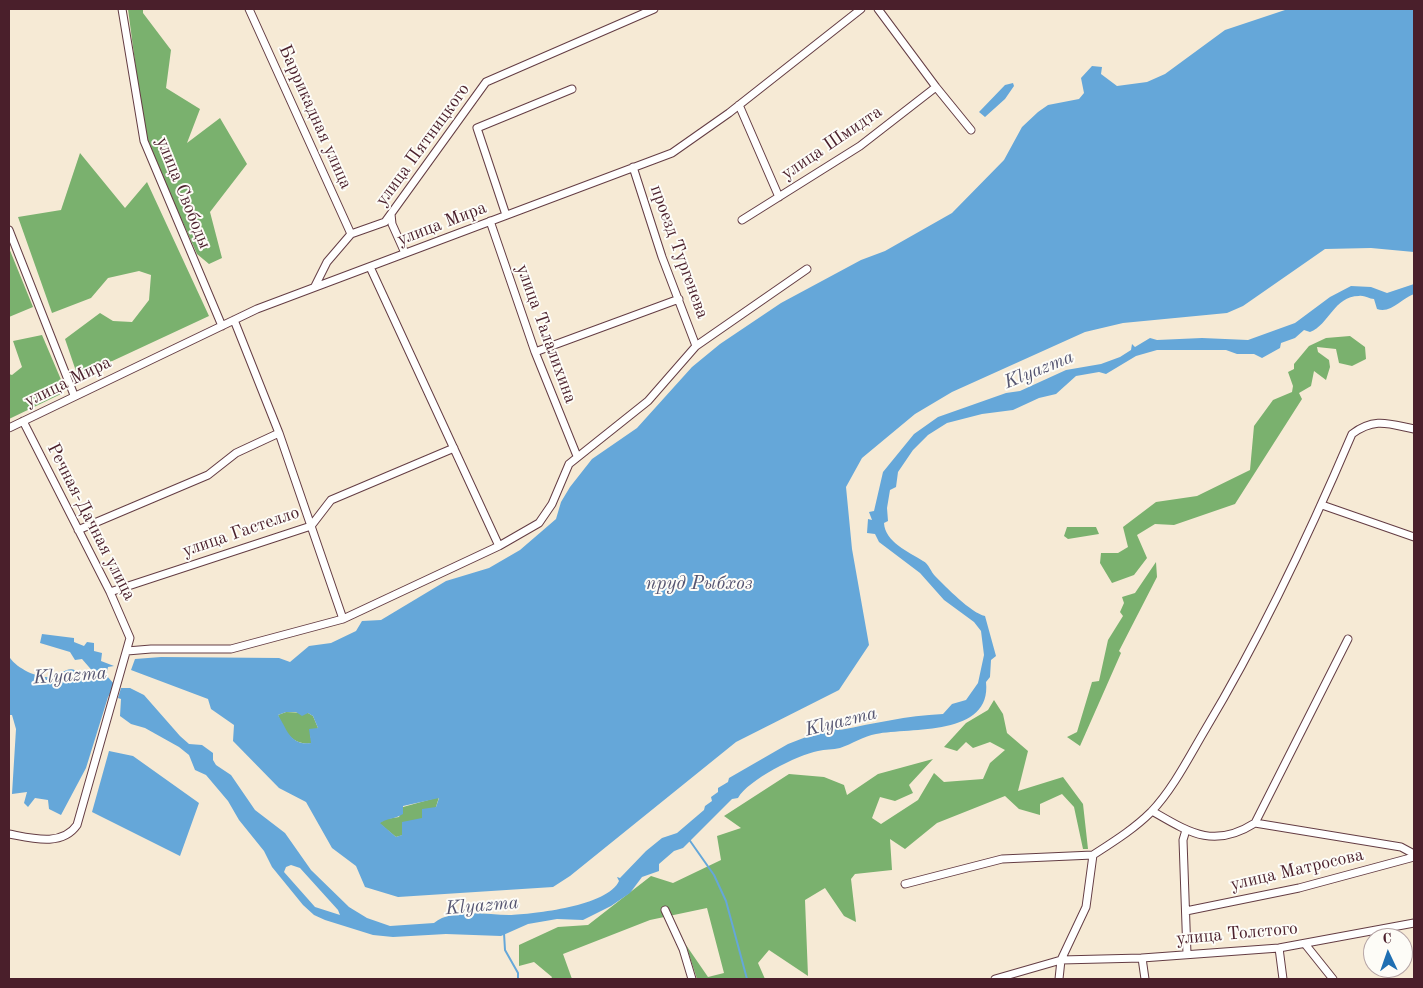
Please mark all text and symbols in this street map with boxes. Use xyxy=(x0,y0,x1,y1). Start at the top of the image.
street label: Баррикадная улица xyxy=(273,41,357,193)
street label: улица Пятницкого xyxy=(371,79,475,211)
street label: улица Шмидта xyxy=(777,101,887,185)
street label: улица Свободы xyxy=(151,134,215,252)
street label: проезд Тургенева xyxy=(645,182,713,322)
street label: улица Мира xyxy=(394,197,490,251)
street label: улица Талалихина xyxy=(511,262,581,406)
water label: Klyazma xyxy=(1001,346,1077,394)
street label: улица Мира xyxy=(21,352,115,412)
street label: Речная-Дачная улица xyxy=(42,440,140,604)
street label: улица Гастелло xyxy=(180,502,302,562)
water label: пруд Рыбхоз xyxy=(645,573,753,595)
water label: Klyazma xyxy=(32,662,108,690)
water label: Klyazma xyxy=(803,702,879,742)
street label: улица Матросова xyxy=(1228,844,1366,896)
water label: Klyazma xyxy=(444,891,520,921)
street label: улица Толстого xyxy=(1175,918,1299,950)
north arrow xyxy=(1363,928,1413,978)
text: С xyxy=(1382,932,1392,946)

